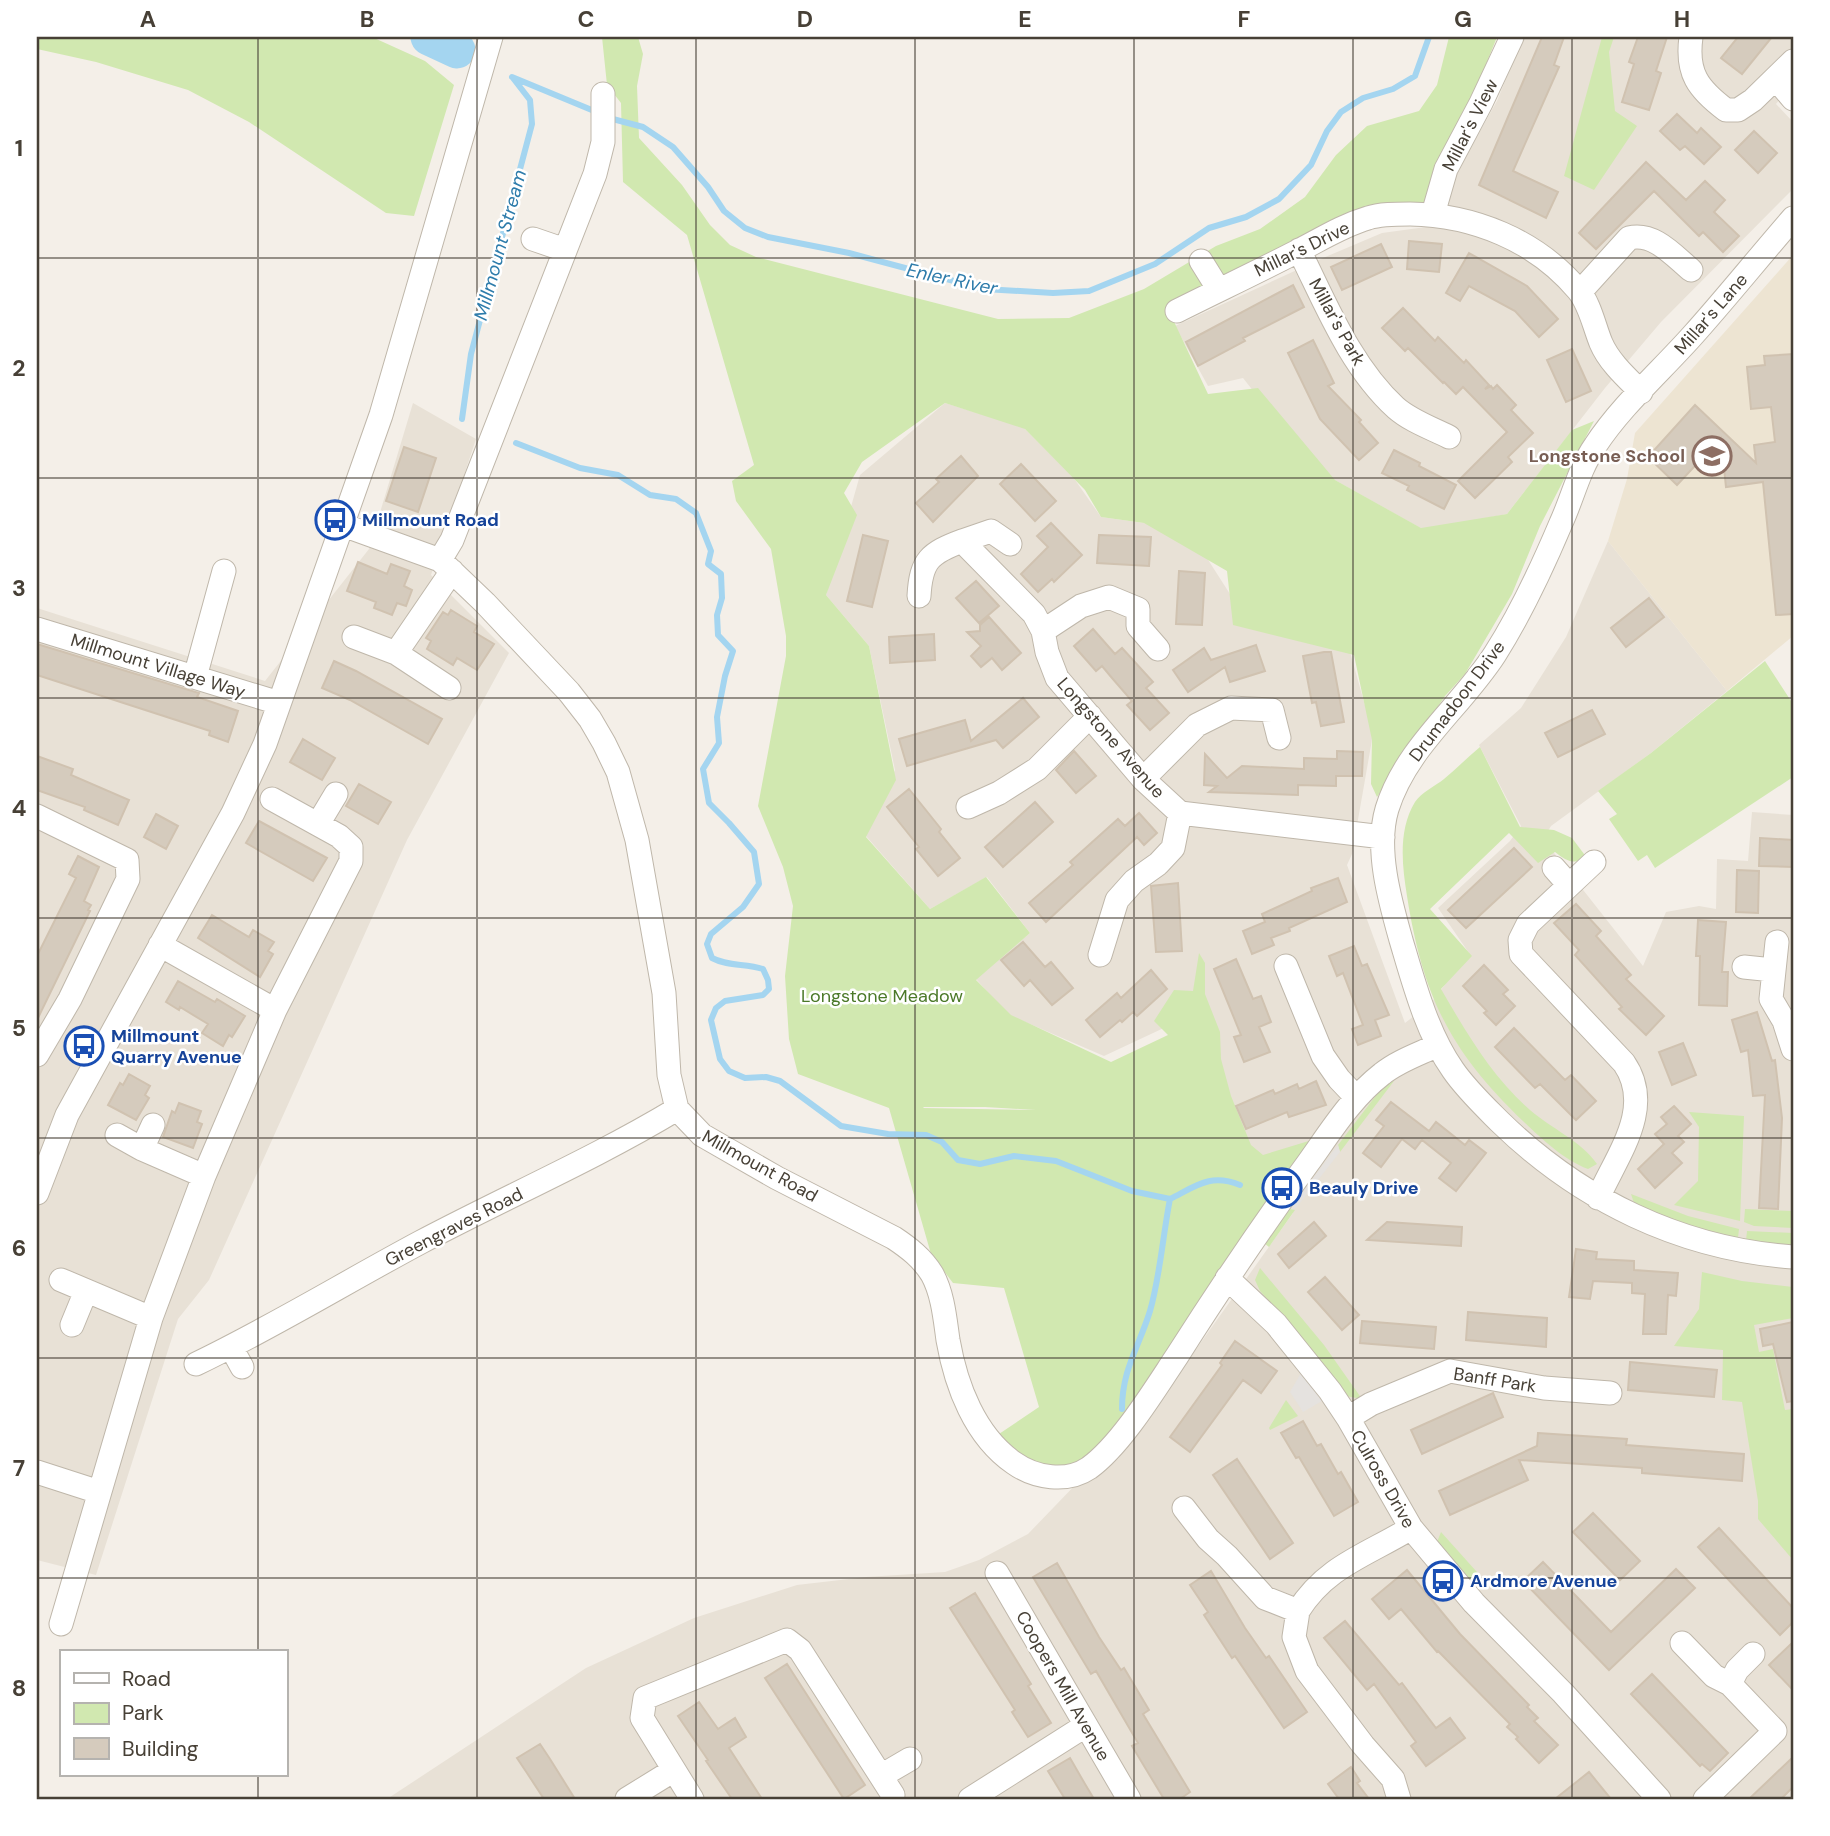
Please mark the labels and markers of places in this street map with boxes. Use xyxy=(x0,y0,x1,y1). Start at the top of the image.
school or university icon: Longstone School xyxy=(1691,435,1733,477)
place label: Longstone School xyxy=(1529,444,1685,468)
bus stop icon: Millmount Road xyxy=(314,499,356,541)
place label: Millmount Road xyxy=(362,508,499,532)
place label: Millmount Quarry Avenue xyxy=(111,1024,242,1069)
bus stop icon: Millmount Quarry Avenue xyxy=(63,1025,105,1067)
bus stop icon: Beauly Drive xyxy=(1261,1167,1303,1209)
place label: Beauly Drive xyxy=(1309,1176,1419,1200)
bus stop icon: Ardmore Avenue xyxy=(1422,1560,1464,1602)
place label: Ardmore Avenue xyxy=(1470,1569,1618,1593)

